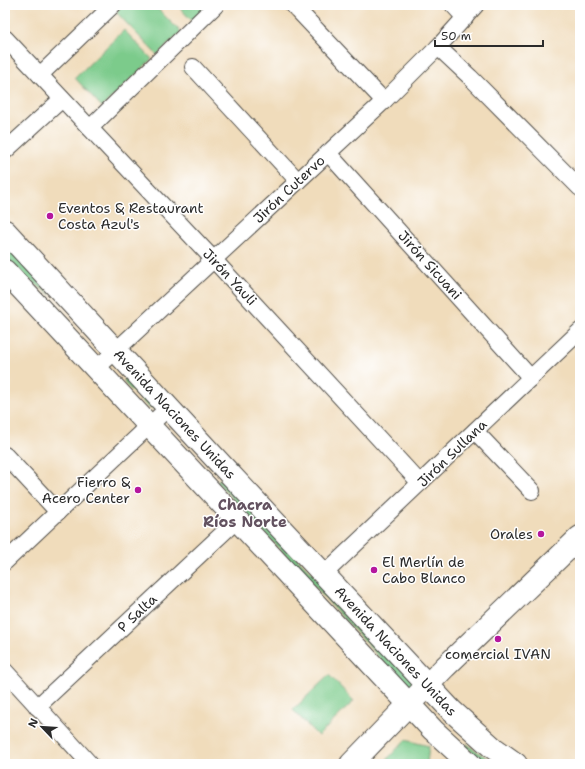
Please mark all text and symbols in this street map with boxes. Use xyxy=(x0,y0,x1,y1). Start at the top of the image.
scale bar xyxy=(435,22,543,48)
text: 50 m xyxy=(441,28,471,44)
street label: Jirón Cutervo xyxy=(249,151,329,227)
place label: Eventos & Restaurant Costa Azul's xyxy=(58,199,204,233)
marker: Eventos & Restaurant Costa Azul's xyxy=(45,211,55,221)
street label: Jirón Sicuani xyxy=(394,227,466,303)
street label: Jirón Yauli xyxy=(199,245,261,309)
street label: Avenida Naciones Unidas xyxy=(110,345,240,483)
street label: Jirón Sullana xyxy=(414,415,491,491)
place label: Fierro & Acero Center xyxy=(42,473,130,507)
marker: Fierro & Acero Center xyxy=(133,485,143,495)
district label: Chacra Ríos Norte xyxy=(203,495,287,532)
place label: Orales xyxy=(490,525,533,543)
marker: Orales xyxy=(536,529,546,539)
place label: El Merlín de Cabo Blanco xyxy=(382,553,466,587)
marker: El Merlín de Cabo Blanco xyxy=(369,565,379,575)
street label: Avenida Naciones Unidas xyxy=(331,582,461,720)
street label: P Salta xyxy=(113,590,161,636)
marker: comercial IVAN xyxy=(493,634,503,644)
place label: comercial IVAN xyxy=(445,645,551,663)
north arrow xyxy=(22,707,62,747)
text: N xyxy=(25,716,42,730)

